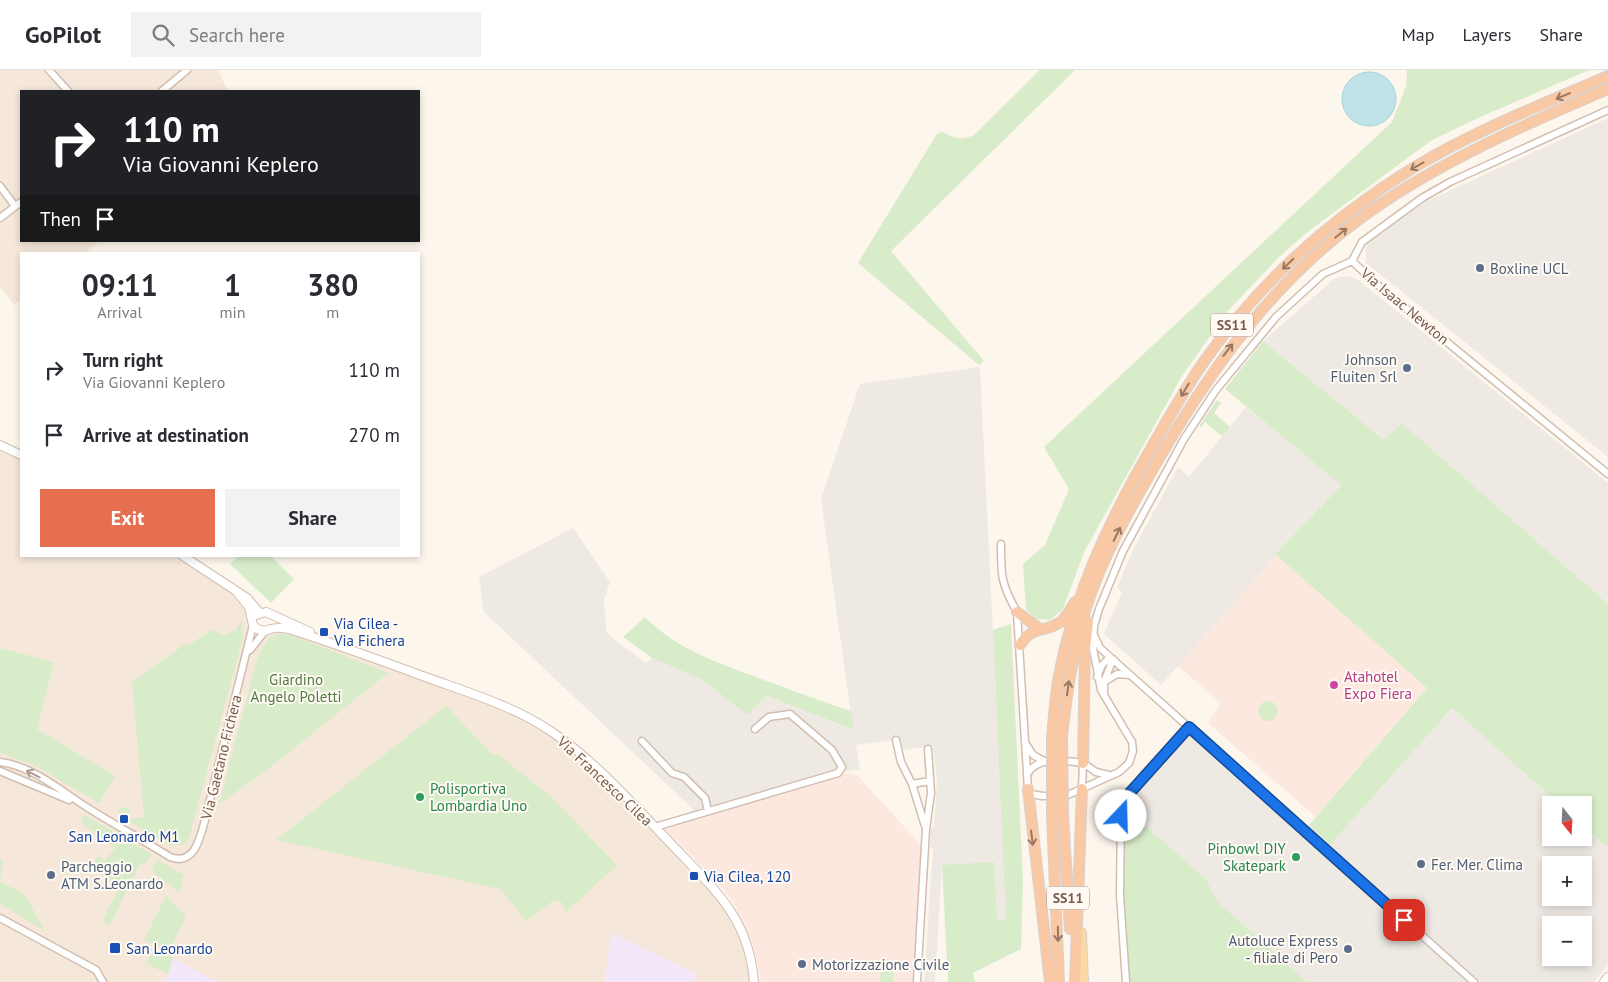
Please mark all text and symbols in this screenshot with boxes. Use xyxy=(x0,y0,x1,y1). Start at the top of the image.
search box xyxy=(131,12,481,57)
text: GoPilot xyxy=(25,19,101,50)
icon: search xyxy=(149,21,177,49)
text: Search here xyxy=(189,23,285,47)
text: Map xyxy=(1402,23,1434,46)
text: Layers xyxy=(1462,23,1511,46)
text: Share xyxy=(1539,23,1583,46)
one-way arrow xyxy=(1556,91,1571,101)
text: 110 m xyxy=(123,106,220,152)
icon: right xyxy=(40,110,105,175)
text: Via Giovanni Keplero xyxy=(123,150,319,178)
one-way arrow xyxy=(1410,162,1425,172)
icon: arrive xyxy=(91,205,119,233)
text: Then xyxy=(40,207,81,231)
one-way arrow xyxy=(1334,228,1347,239)
one-way arrow xyxy=(1282,258,1294,271)
place label: Boxline UCL xyxy=(1490,259,1569,278)
marker: Boxline UCL xyxy=(1474,262,1486,274)
street label: Via Isaac Newton xyxy=(1356,263,1453,349)
text: 09:11 xyxy=(82,265,158,304)
text: 1 xyxy=(224,265,241,304)
text: 380 xyxy=(307,265,358,304)
text: Arrival xyxy=(97,302,142,322)
text: min xyxy=(220,302,246,322)
text: m xyxy=(326,302,339,322)
road number: SS11 xyxy=(1211,314,1253,336)
one-way arrow xyxy=(1223,344,1234,357)
text: Turn right xyxy=(83,348,163,372)
place label: Johnson Fluiten Srl xyxy=(1331,350,1398,386)
icon: right xyxy=(40,356,68,384)
text: 110 m xyxy=(348,358,400,382)
marker: Johnson Fluiten Srl xyxy=(1401,362,1413,374)
text: Via Giovanni Keplero xyxy=(83,372,225,392)
one-way arrow xyxy=(1180,382,1190,397)
icon: arrive xyxy=(40,421,68,449)
text: Arrive at destination xyxy=(83,423,249,447)
text: 270 m xyxy=(348,423,400,447)
button: Exit xyxy=(40,489,215,547)
button: Share xyxy=(225,489,400,547)
one-way arrow xyxy=(1112,526,1122,541)
place label: Via Cilea - Via Fichera xyxy=(333,614,405,650)
marker: Via Cilea - Via Fichera xyxy=(318,626,330,638)
place label: Atahotel Expo Fiera xyxy=(1344,667,1412,703)
park label: Giardino Angelo Poletti xyxy=(250,670,342,706)
marker: Atahotel Expo Fiera xyxy=(1328,679,1340,691)
one-way arrow xyxy=(1063,680,1073,696)
street label: Via Gaetano Fichera xyxy=(196,693,246,822)
street label: Via Francesco Cilea xyxy=(553,731,657,830)
one-way arrow xyxy=(26,769,41,779)
place label: Polisportiva Lombardia Uno xyxy=(430,779,527,815)
position arrow xyxy=(1094,789,1146,841)
marker: Polisportiva Lombardia Uno xyxy=(414,791,426,803)
north arrow xyxy=(1542,796,1592,846)
map controls xyxy=(1542,796,1592,966)
marker: San Leonardo M1 xyxy=(118,813,130,825)
place label: San Leonardo M1 xyxy=(69,827,179,846)
one-way arrow xyxy=(1027,829,1037,845)
place label: Pinbowl DIY Skatepark xyxy=(1207,839,1287,875)
marker: Pinbowl DIY Skatepark xyxy=(1290,851,1302,863)
place label: Fer. Mer. Clima xyxy=(1431,855,1523,874)
button: + xyxy=(1542,856,1592,906)
place label: Parcheggio ATM S.Leonardo xyxy=(61,857,163,893)
marker: Fer. Mer. Clima xyxy=(1415,858,1427,870)
place label: Via Cilea, 120 xyxy=(703,867,791,886)
marker: Parcheggio ATM S.Leonardo xyxy=(45,869,57,881)
marker: Via Cilea, 120 xyxy=(688,870,700,882)
road number: SS11 xyxy=(1047,886,1089,910)
pin xyxy=(1383,899,1425,941)
icon: arrive xyxy=(1390,906,1418,934)
button: − xyxy=(1542,916,1592,966)
one-way arrow xyxy=(1054,926,1063,942)
place label: Autoluce Express - filiale di Pero xyxy=(1228,931,1338,967)
place label: San Leonardo xyxy=(126,939,213,958)
marker: San Leonardo xyxy=(108,941,122,955)
marker: Autoluce Express - filiale di Pero xyxy=(1342,943,1354,955)
place label: Motorizzazione Civile xyxy=(812,955,949,974)
marker: Motorizzazione Civile xyxy=(796,958,808,970)

